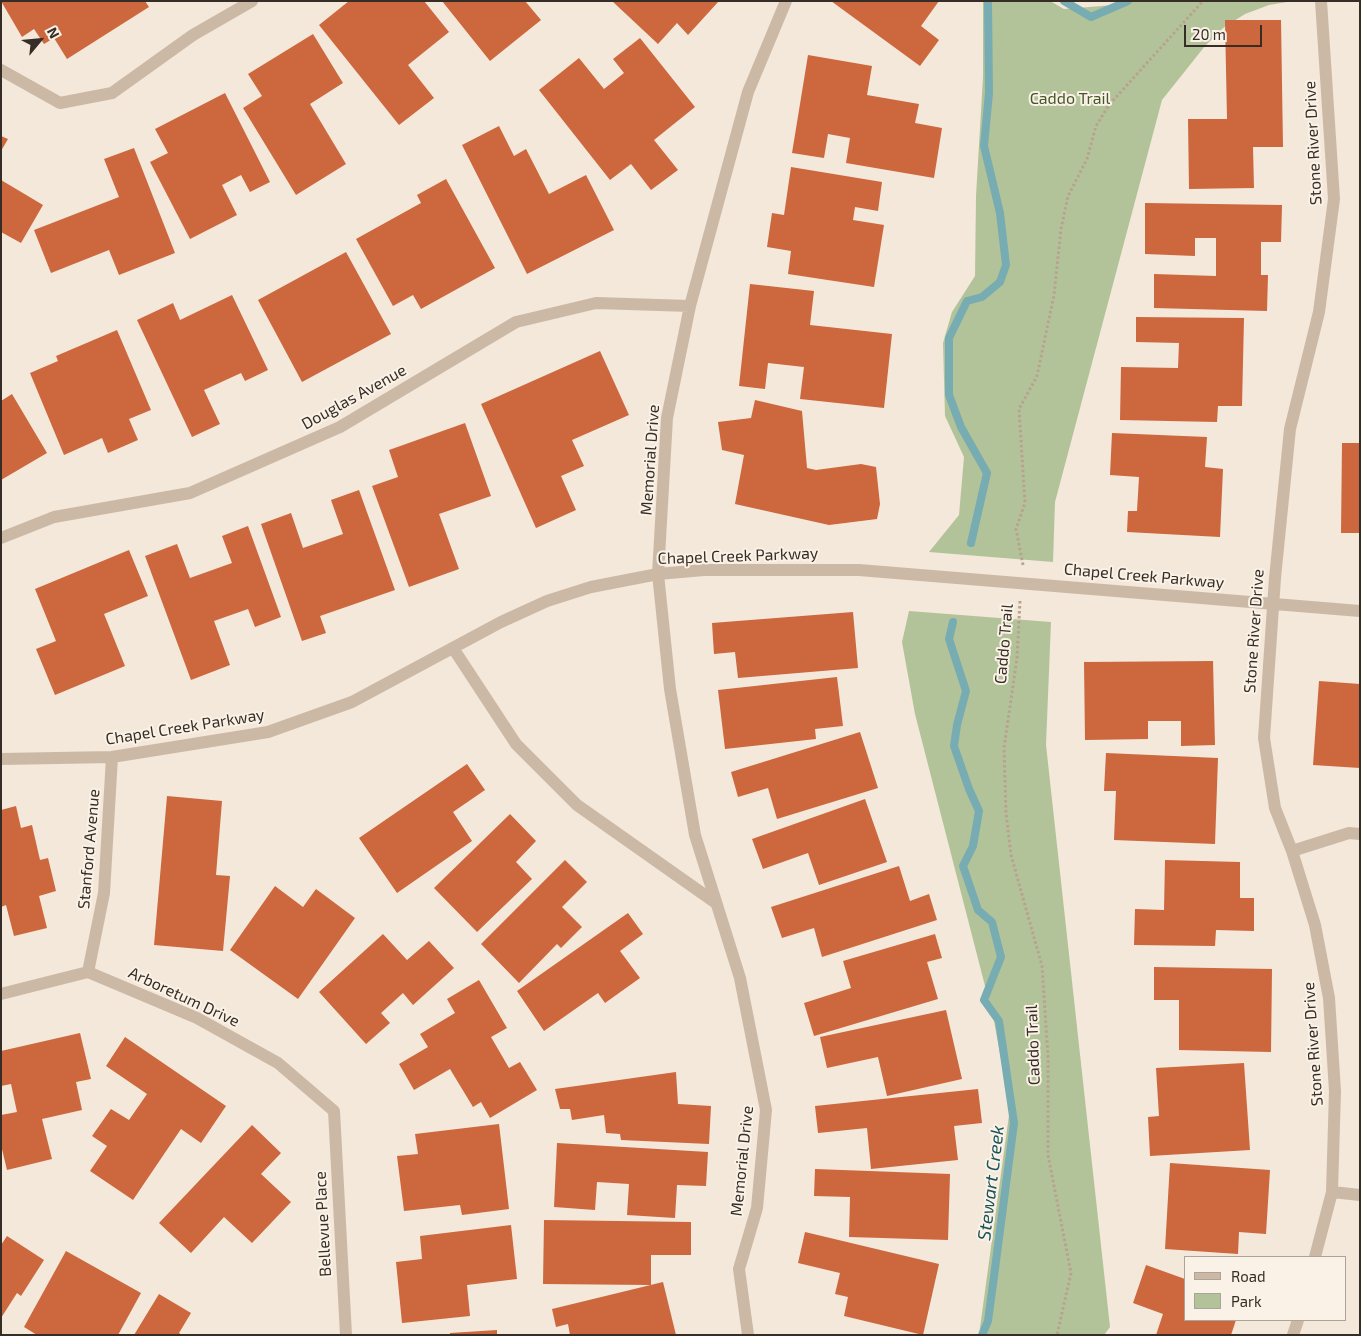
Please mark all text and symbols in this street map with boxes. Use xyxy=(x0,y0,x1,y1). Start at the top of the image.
north arrow xyxy=(15,15,65,65)
scale bar xyxy=(1186,15,1264,47)
text: N xyxy=(44,24,64,41)
text: 20 m xyxy=(1192,25,1226,43)
street label: Stone River Drive xyxy=(1300,80,1326,206)
park label: Caddo Trail xyxy=(1030,89,1110,109)
street label: Douglas Avenue xyxy=(298,360,410,434)
street label: Memorial Drive xyxy=(637,404,663,516)
street label: Chapel Creek Parkway xyxy=(657,544,819,568)
street label: Chapel Creek Parkway xyxy=(1063,559,1225,593)
street label: Stone River Drive xyxy=(1240,568,1268,694)
street label: Caddo Trail xyxy=(991,603,1017,685)
street label: Chapel Creek Parkway xyxy=(104,705,266,749)
street label: Stanford Avenue xyxy=(74,788,104,910)
street label: Arboretum Drive xyxy=(125,963,243,1031)
street label: Stone River Drive xyxy=(1299,981,1327,1107)
street label: Caddo Trail xyxy=(1022,1004,1044,1086)
street label: Memorial Drive xyxy=(727,1105,757,1217)
water label: Stewart Creek xyxy=(973,1124,1009,1242)
street label: Bellevue Place xyxy=(311,1171,335,1277)
legend xyxy=(1184,1256,1346,1321)
text: Road xyxy=(1231,1267,1266,1285)
text: Park xyxy=(1231,1292,1262,1310)

